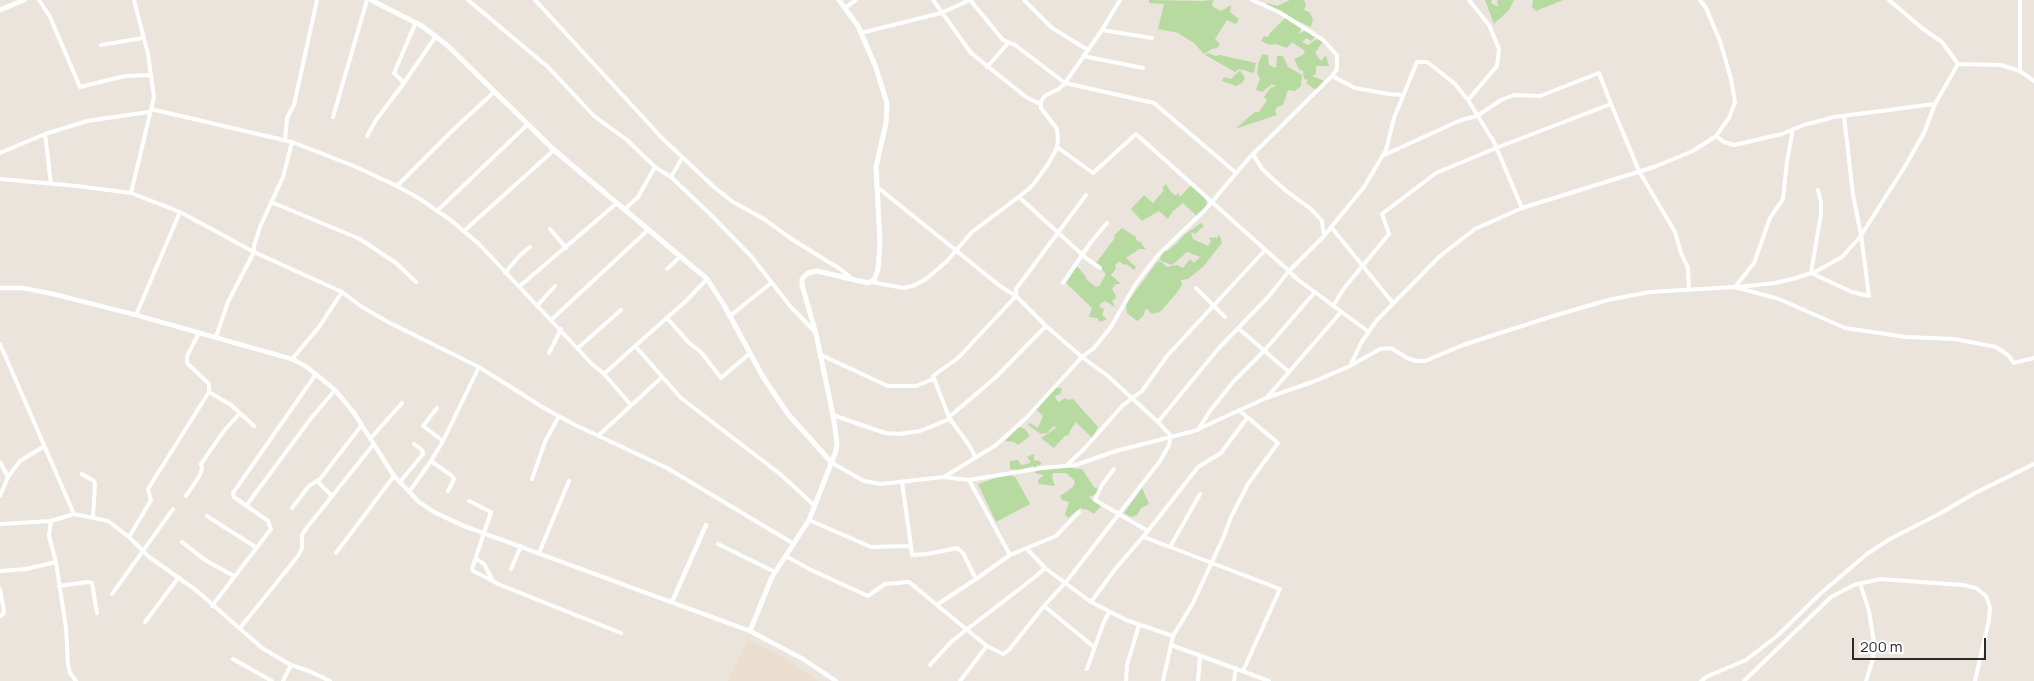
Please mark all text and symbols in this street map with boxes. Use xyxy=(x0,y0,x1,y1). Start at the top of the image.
scale bar xyxy=(1854,628,1988,660)
text: 200 m xyxy=(1860,636,1903,657)

